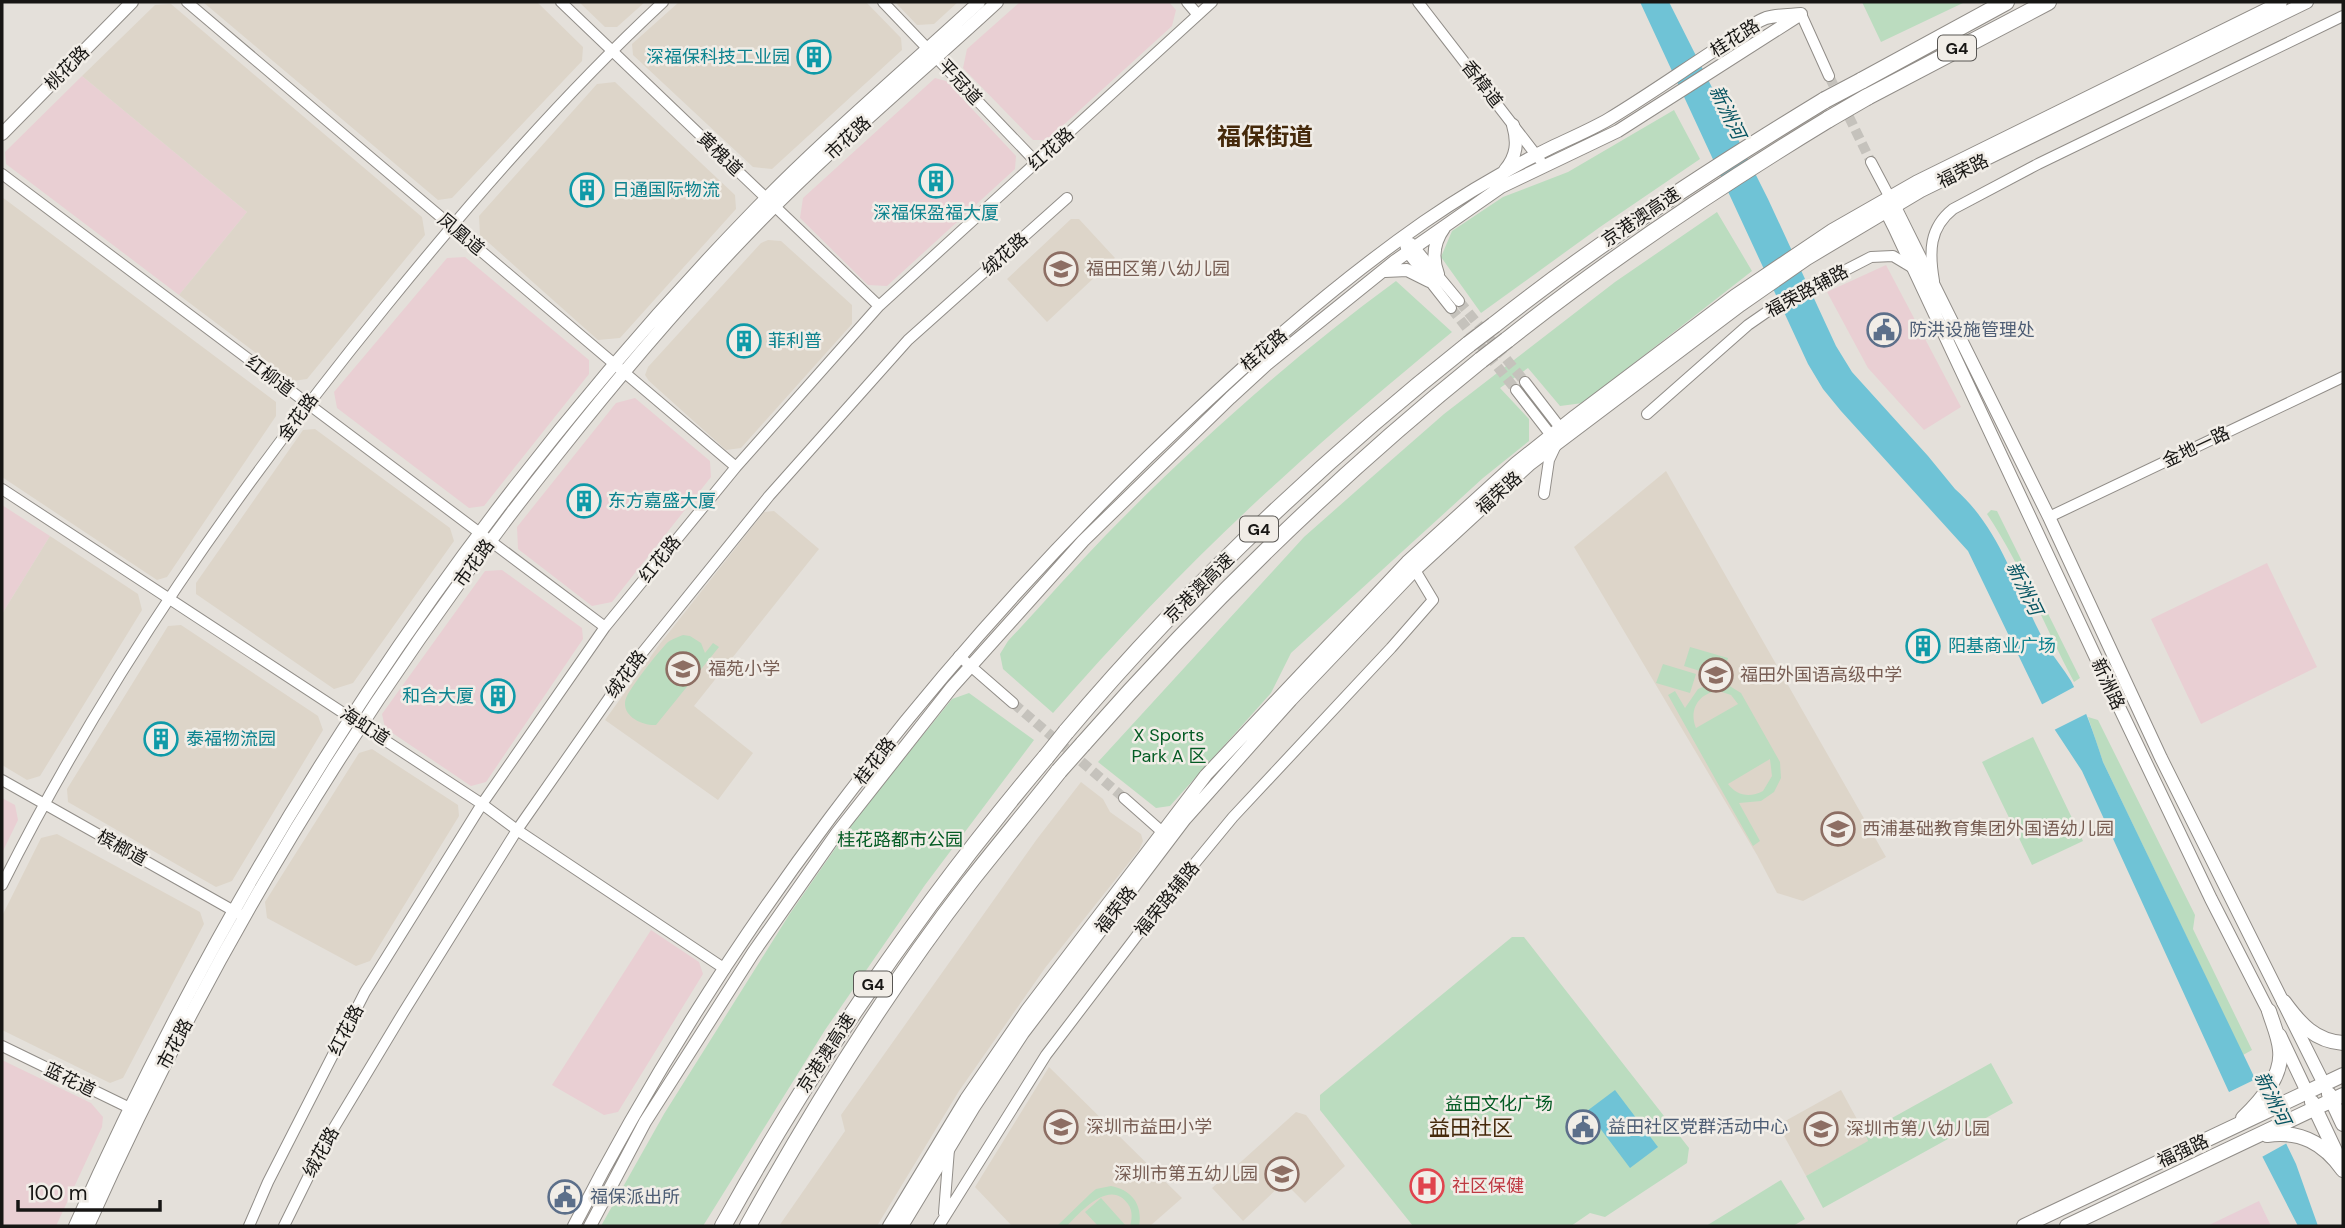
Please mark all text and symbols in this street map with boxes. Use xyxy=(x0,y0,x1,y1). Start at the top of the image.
street label: 桂花路 xyxy=(1706,14,1764,62)
road number: G4 xyxy=(1938,36,1976,60)
building icon: 深福保科技工业园 xyxy=(795,38,833,76)
street label: 桃花路 xyxy=(39,40,95,96)
place label: 深福保科技工业园 xyxy=(646,45,790,69)
street label: 平冠道 xyxy=(933,54,987,110)
street label: 香樟道 xyxy=(1456,55,1508,113)
water label: 新洲河 xyxy=(1704,81,1753,147)
street label: 市花路 xyxy=(820,111,876,165)
district label: 福保街道 xyxy=(1217,121,1313,152)
street label: 红花路 xyxy=(1023,122,1079,176)
street label: 黄槐道 xyxy=(692,127,748,181)
street label: 福荣路 xyxy=(1933,148,1993,194)
building icon: 深福保盈福大厦 xyxy=(917,162,955,200)
building icon: 日通国际物流 xyxy=(568,171,606,209)
place label: 日通国际物流 xyxy=(612,178,720,202)
street label: 京港澳高速 xyxy=(1597,182,1685,252)
place label: 深福保盈福大厦 xyxy=(873,201,999,225)
street label: 凤凰道 xyxy=(433,207,489,261)
street label: 绒花路 xyxy=(977,227,1033,281)
school or university icon: 福田区第八幼儿园 xyxy=(1042,250,1080,288)
place label: 福田区第八幼儿园 xyxy=(1086,257,1230,281)
street label: 福荣路辅路 xyxy=(1762,259,1852,323)
public building icon: 防洪设施管理处 xyxy=(1865,311,1903,349)
place label: 防洪设施管理处 xyxy=(1909,318,2035,342)
building icon: 菲利普 xyxy=(725,322,763,360)
street label: 桂花路 xyxy=(1236,323,1292,377)
place label: 菲利普 xyxy=(768,329,822,353)
street label: 红柳道 xyxy=(241,350,299,402)
street label: 金花路 xyxy=(272,388,324,446)
street label: 金地一路 xyxy=(2158,421,2234,473)
street label: 福荣路 xyxy=(1471,466,1527,520)
building icon: 东方嘉盛大厦 xyxy=(565,482,603,520)
place label: 东方嘉盛大厦 xyxy=(608,489,716,513)
road number: G4 xyxy=(1240,516,1278,542)
street label: 红花路 xyxy=(634,530,686,588)
street label: 市花路 xyxy=(448,534,500,592)
street label: 京港澳高速 xyxy=(1159,548,1239,628)
water label: 新洲河 xyxy=(2001,557,2050,623)
building icon: 阳基商业广场 xyxy=(1904,627,1942,665)
place label: 阳基商业广场 xyxy=(1948,634,2056,658)
street label: 绒花路 xyxy=(600,645,652,703)
school or university icon: 福苑小学 xyxy=(664,650,702,688)
street label: 新洲路 xyxy=(2086,654,2130,714)
school or university icon: 福田外国语高级中学 xyxy=(1697,656,1735,694)
place label: 福苑小学 xyxy=(708,657,780,681)
place label: 福田外国语高级中学 xyxy=(1740,663,1902,687)
building icon: 和合大厦 xyxy=(479,677,517,715)
place label: 和合大厦 xyxy=(402,684,474,708)
street label: 海虹道 xyxy=(336,701,394,751)
building icon: 泰福物流园 xyxy=(142,720,180,758)
park label: X Sports Park A 区 xyxy=(1131,723,1207,768)
place label: 泰福物流园 xyxy=(186,727,276,751)
street label: 桂花路 xyxy=(849,732,901,790)
school or university icon: 西浦基础教育集团外国语幼儿园 xyxy=(1819,810,1857,848)
place label: 西浦基础教育集团外国语幼儿园 xyxy=(1862,817,2114,841)
street label: 槟榔道 xyxy=(93,824,151,872)
park label: 桂花路都市公园 xyxy=(837,828,963,852)
street label: 福荣路辅路 xyxy=(1129,856,1205,942)
street label: 福荣路 xyxy=(1090,881,1142,939)
road number: G4 xyxy=(854,972,892,996)
street label: 红花路 xyxy=(323,1000,369,1060)
street label: 京港澳高速 xyxy=(791,1009,861,1097)
street label: 市花路 xyxy=(152,1015,198,1073)
street label: 蓝花道 xyxy=(40,1057,100,1103)
water label: 新洲河 xyxy=(2249,1067,2298,1133)
park label: 益田文化广场 xyxy=(1445,1092,1553,1116)
school or university icon: 深圳市益田小学 xyxy=(1042,1108,1080,1146)
public building icon: 益田社区党群活动中心 xyxy=(1564,1108,1602,1146)
school or university icon: 深圳市第八幼儿园 xyxy=(1802,1110,1840,1148)
district label: 益田社区 xyxy=(1429,1114,1513,1142)
place label: 深圳市益田小学 xyxy=(1086,1115,1212,1139)
place label: 益田社区党群活动中心 xyxy=(1608,1115,1788,1139)
place label: 深圳市第八幼儿园 xyxy=(1846,1117,1990,1141)
street label: 绒花路 xyxy=(297,1123,345,1181)
street label: 福强路 xyxy=(2153,1129,2213,1173)
school or university icon: 深圳市第五幼儿园 xyxy=(1263,1155,1301,1193)
place label: 深圳市第五幼儿园 xyxy=(1114,1162,1258,1186)
hospital icon: 社区保健 xyxy=(1408,1167,1446,1205)
scale bar xyxy=(18,1168,159,1212)
place label: 社区保健 xyxy=(1452,1174,1524,1198)
public building icon: 福保派出所 xyxy=(546,1178,584,1216)
text: 100 m xyxy=(28,1179,88,1207)
place label: 福保派出所 xyxy=(590,1185,680,1209)

